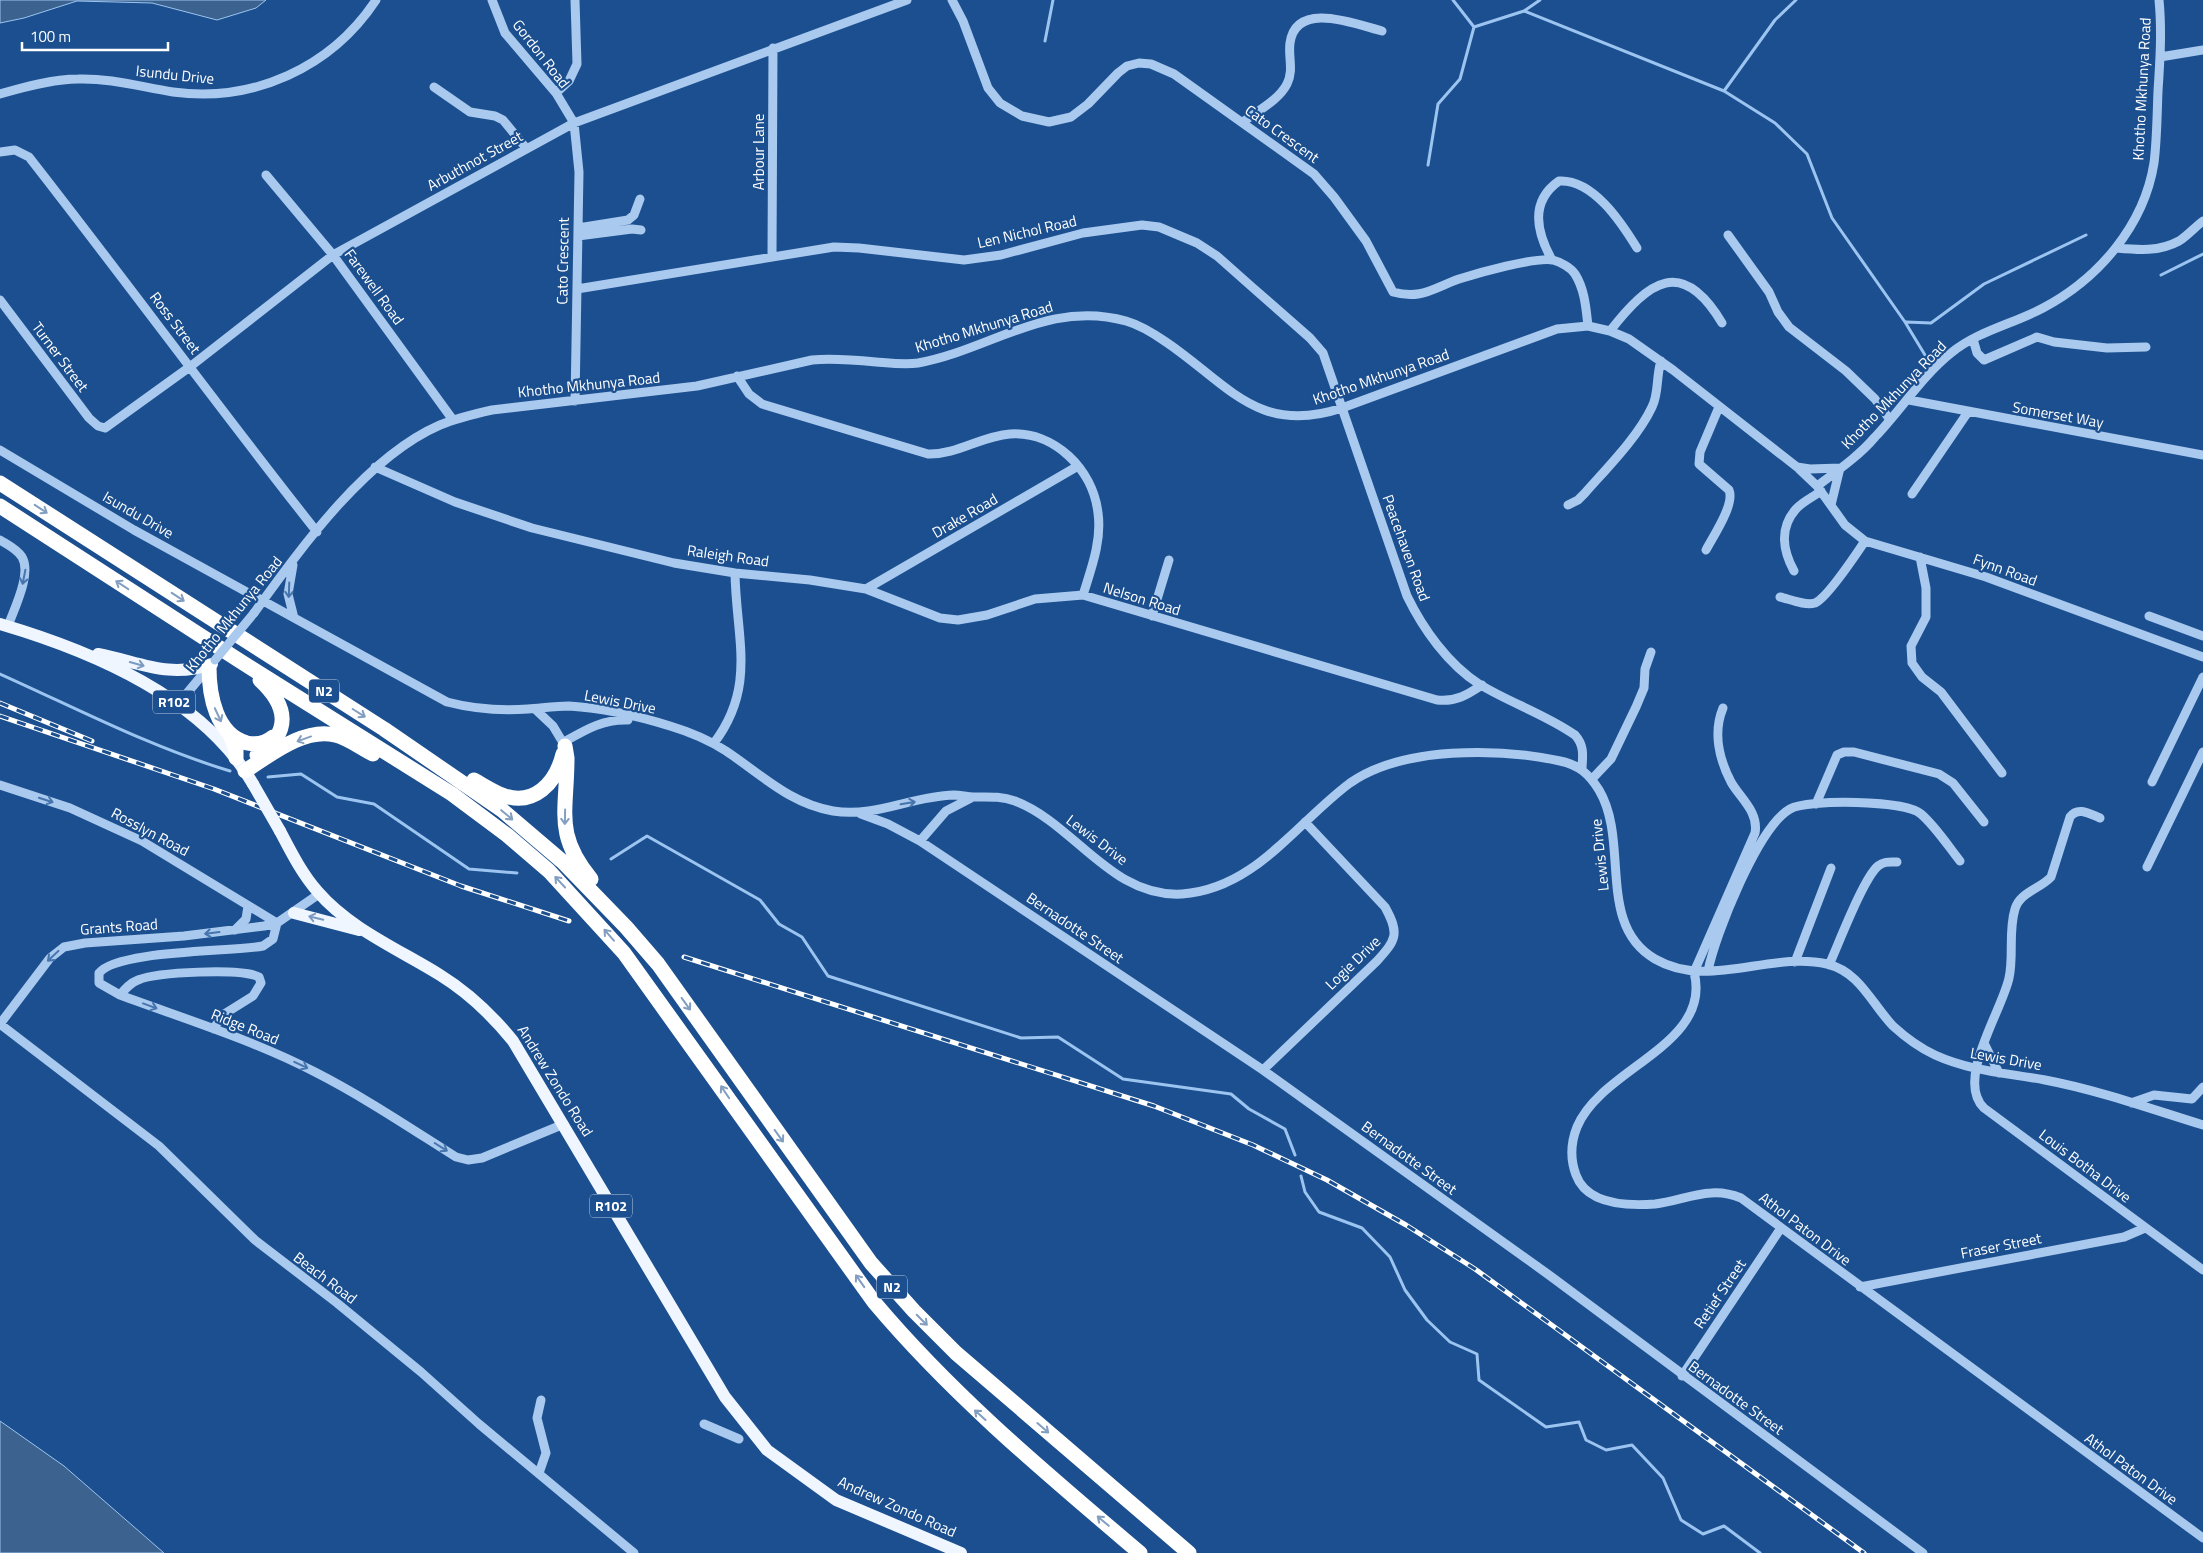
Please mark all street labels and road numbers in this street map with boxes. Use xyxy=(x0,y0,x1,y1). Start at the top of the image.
street label: Gordon Road xyxy=(507,14,576,93)
street label: Khotho Mkhunya Road xyxy=(2126,17,2157,161)
street label: Isundu Drive xyxy=(135,59,215,90)
street label: Cato Crescent xyxy=(1240,99,1325,169)
street label: Arbour Lane xyxy=(747,114,770,190)
street label: Arbuthnot Street xyxy=(423,124,528,196)
street label: Len Nichol Road xyxy=(975,209,1079,254)
street label: Cato Crescent xyxy=(550,216,575,305)
street label: Farewell Road xyxy=(339,244,410,330)
street label: Ross Street xyxy=(144,287,207,359)
street label: Khotho Mkhunya Road xyxy=(912,295,1056,358)
street label: Turner Street xyxy=(26,317,95,397)
street label: Khotho Mkhunya Road xyxy=(1836,335,1952,454)
street label: Khotho Mkhunya Road xyxy=(1309,342,1452,411)
street label: Khotho Mkhunya Road xyxy=(517,366,661,403)
street label: Somerset Way xyxy=(2011,395,2105,434)
street label: Isundu Drive xyxy=(98,485,178,544)
street label: Drake Road xyxy=(928,487,1002,544)
street label: Peacehaven Road xyxy=(1377,491,1436,604)
street label: Raleigh Road xyxy=(686,538,771,573)
street label: Fynn Road xyxy=(1970,547,2041,592)
street label: Khotho Mkhunya Road xyxy=(180,551,288,677)
street label: Nelson Road xyxy=(1101,576,1184,621)
road number: N2 xyxy=(309,679,339,702)
street label: Lewis Drive xyxy=(582,683,658,720)
road number: R102 xyxy=(153,690,195,714)
street label: Rosslyn Road xyxy=(107,801,193,862)
street label: Lewis Drive xyxy=(1061,809,1133,871)
street label: Lewis Drive xyxy=(1584,818,1615,892)
street label: Bernadotte Street xyxy=(1022,886,1129,969)
street label: Grants Road xyxy=(79,912,159,941)
street label: Logie Drive xyxy=(1320,930,1386,995)
street label: Ridge Road xyxy=(208,1002,283,1051)
street label: Andrew Zondo Road xyxy=(512,1020,599,1141)
street label: Lewis Drive xyxy=(1968,1041,2044,1076)
street label: Bernadotte Street xyxy=(1357,1115,1463,1201)
street label: Louis Botha Drive xyxy=(2034,1123,2136,1208)
street label: Athol Paton Drive xyxy=(1754,1186,1856,1271)
road number: R102 xyxy=(590,1194,632,1218)
street label: Fraser Street xyxy=(1958,1226,2044,1265)
street label: Beach Road xyxy=(289,1246,362,1309)
street label: Retief Street xyxy=(1688,1254,1752,1333)
road number: N2 xyxy=(877,1275,907,1298)
street label: Bernadotte Street xyxy=(1684,1355,1790,1441)
street label: Athol Paton Drive xyxy=(2080,1427,2183,1510)
street label: Andrew Zondo Road xyxy=(834,1470,960,1543)

